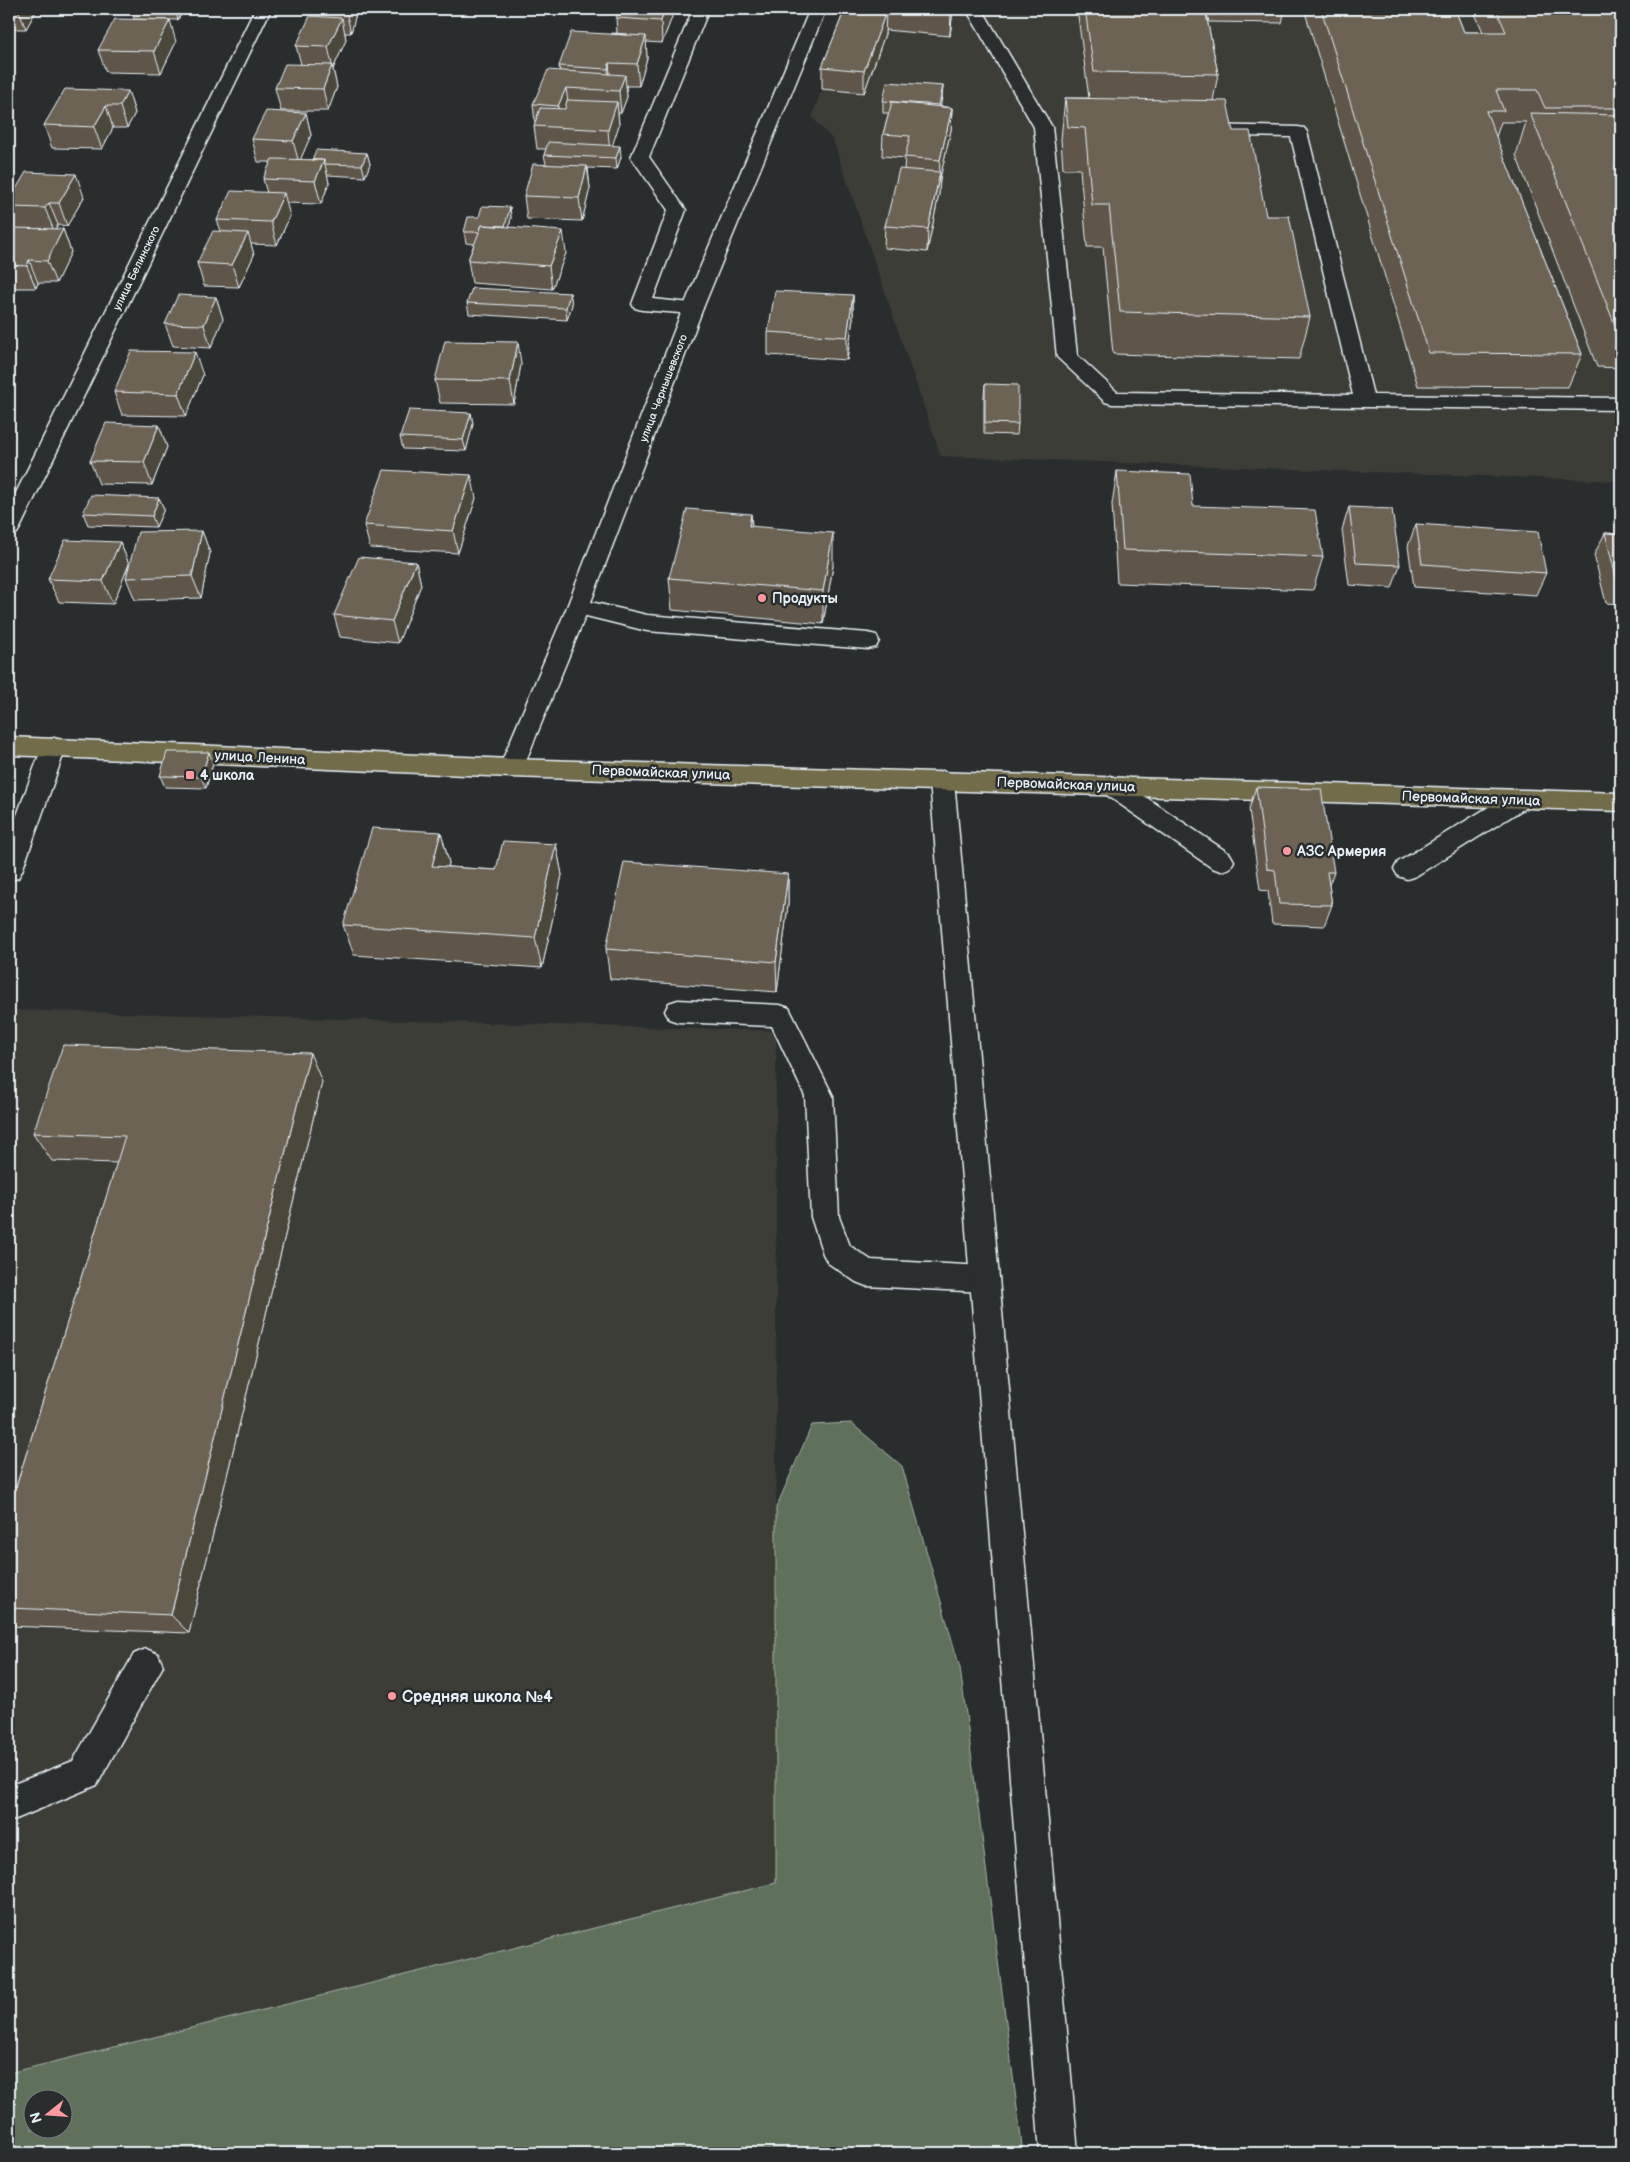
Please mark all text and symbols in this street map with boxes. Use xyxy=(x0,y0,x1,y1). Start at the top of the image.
street label: улица Белинского xyxy=(110,224,163,313)
street label: улица Чернышевского xyxy=(637,332,690,444)
place label: Продукты xyxy=(772,590,838,607)
marker: Продукты xyxy=(756,592,768,604)
street label: улица Ленина xyxy=(214,747,307,768)
street label: Первомайская улица xyxy=(591,762,731,783)
place label: 4 школа xyxy=(200,767,255,784)
marker: 4 школа xyxy=(184,769,196,781)
street label: Первомайская улица xyxy=(996,774,1136,795)
street label: Первомайская улица xyxy=(1401,788,1541,809)
place label: АЗС Армерия xyxy=(1296,843,1386,860)
marker: АЗС Армерия xyxy=(1281,845,1293,857)
place label: Средняя школа №4 xyxy=(402,1688,553,1707)
marker: Средняя школа №4 xyxy=(386,1690,398,1702)
north arrow xyxy=(22,2090,72,2140)
text: N xyxy=(26,2110,46,2125)

